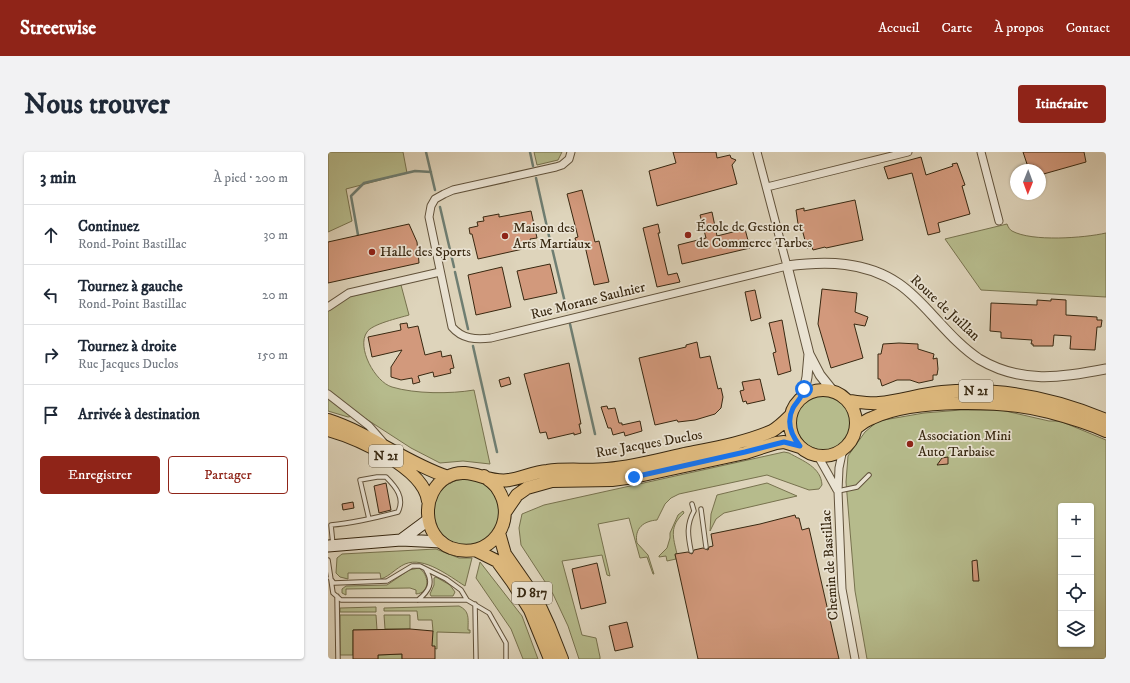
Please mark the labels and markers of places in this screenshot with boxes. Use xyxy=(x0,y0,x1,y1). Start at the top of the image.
place label: École de Gestion et de Commerce Tarbes xyxy=(696,218,813,252)
place label: Maison des Arts Martiaux xyxy=(513,219,591,253)
marker: École de Gestion et de Commerce Tarbes xyxy=(683,230,693,240)
marker: Maison des Arts Martiaux xyxy=(500,231,510,241)
place label: Halle des Sports xyxy=(380,243,471,261)
marker: Halle des Sports xyxy=(367,247,377,257)
place label: Association Mini Auto Tarbaise xyxy=(918,427,1012,461)
marker: Association Mini Auto Tarbaise xyxy=(905,439,915,449)

